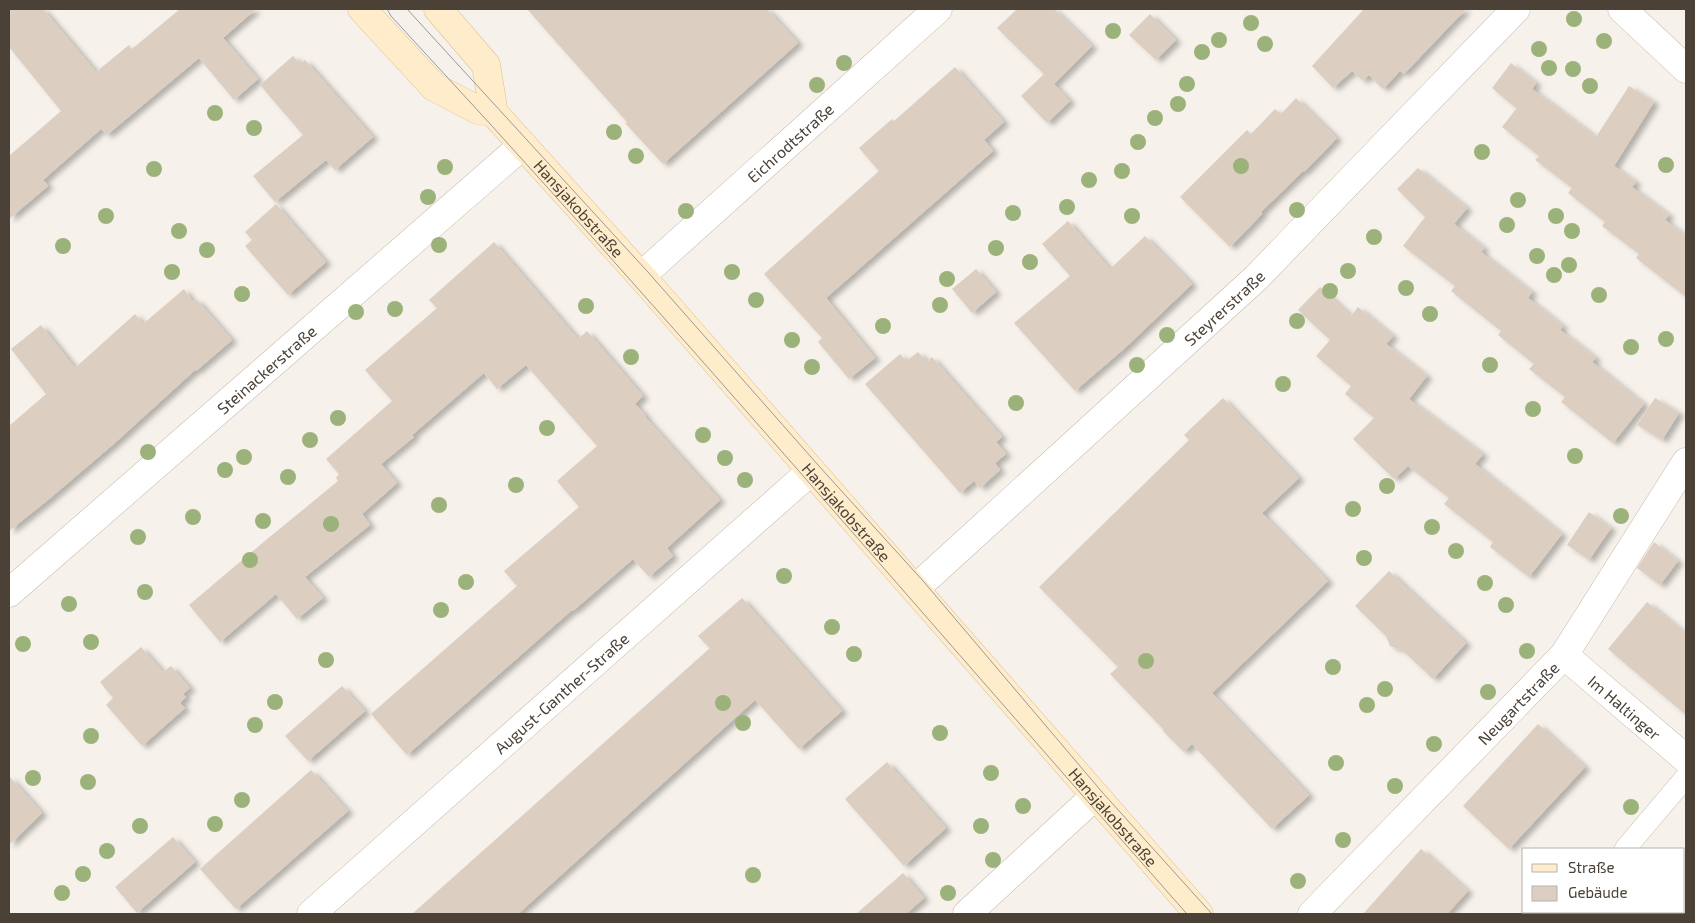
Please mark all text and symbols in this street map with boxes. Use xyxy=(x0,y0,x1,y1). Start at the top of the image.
street label: Eichrodtstraße xyxy=(743,99,837,186)
street label: Hansjakobstraße xyxy=(531,155,628,260)
street label: Steyrerstraße xyxy=(1180,266,1268,349)
street label: Steinackerstraße xyxy=(213,321,320,417)
street label: Hansjakobstraße xyxy=(799,459,895,565)
street label: August-Ganther-Straße xyxy=(490,628,632,757)
street label: Neugartstraße xyxy=(1473,657,1562,748)
street label: Im Haltinger xyxy=(1585,671,1665,743)
street label: Hansjakobstraße xyxy=(1066,763,1162,870)
legend xyxy=(1522,848,1685,913)
text: Straße xyxy=(1568,858,1614,876)
text: Gebäude xyxy=(1568,883,1627,901)

